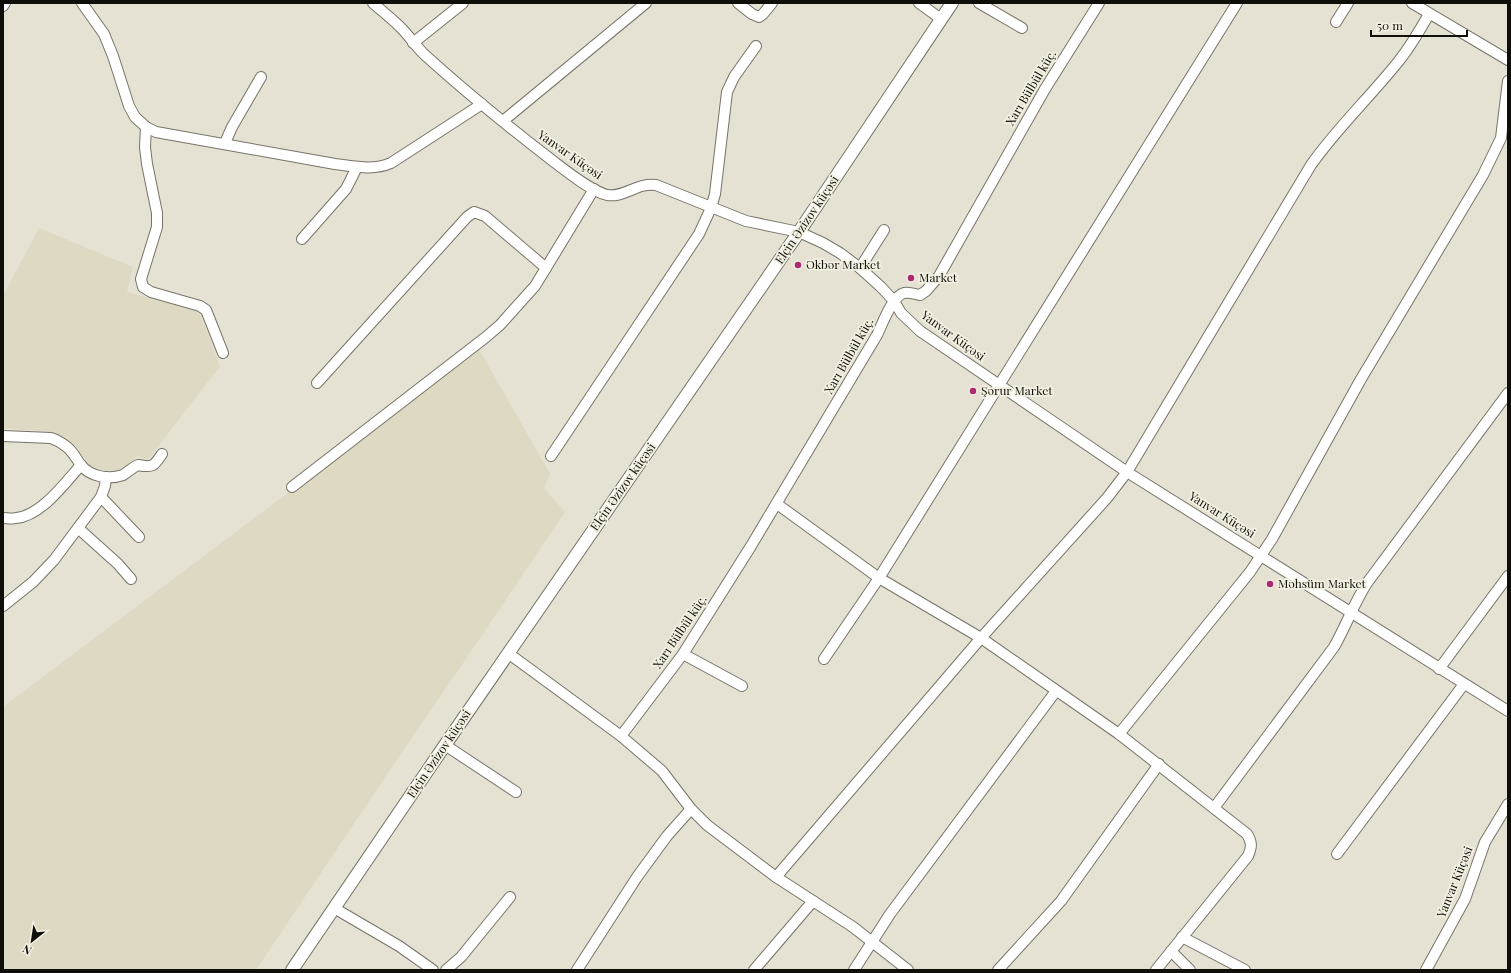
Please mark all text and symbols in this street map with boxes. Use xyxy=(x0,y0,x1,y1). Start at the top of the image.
scale bar xyxy=(1371,12,1467,38)
text: 50 m xyxy=(1377,17,1403,33)
street label: Xarı Bülbül küç. xyxy=(1001,47,1059,128)
street label: Yanvar Küçəsi xyxy=(534,125,606,183)
street label: Elçin Əzizov küçəsi xyxy=(771,172,842,267)
place label: Əkbər Market xyxy=(806,256,881,272)
marker: Əkbər Market xyxy=(793,260,803,270)
place label: Market xyxy=(919,269,958,285)
marker: Market xyxy=(906,273,916,283)
street label: Yanvar Küçəsi xyxy=(918,306,989,364)
street label: Xarı Bülbül küç. xyxy=(820,314,876,397)
place label: Şərur Market xyxy=(981,382,1053,398)
marker: Şərur Market xyxy=(968,386,978,396)
street label: Elçin Əzizov küçəsi xyxy=(586,439,659,533)
street label: Yanvar Küçəsi xyxy=(1186,487,1259,541)
place label: Məhsüm Market xyxy=(1278,575,1367,591)
marker: Məhsüm Market xyxy=(1265,579,1275,589)
street label: Xarı Bülbül küç. xyxy=(649,592,710,671)
street label: Elçin Əzizov küçəsi xyxy=(403,706,474,801)
street label: Yanvar Küçəsi xyxy=(1432,843,1476,920)
north arrow xyxy=(12,921,52,961)
text: N xyxy=(20,942,34,959)

